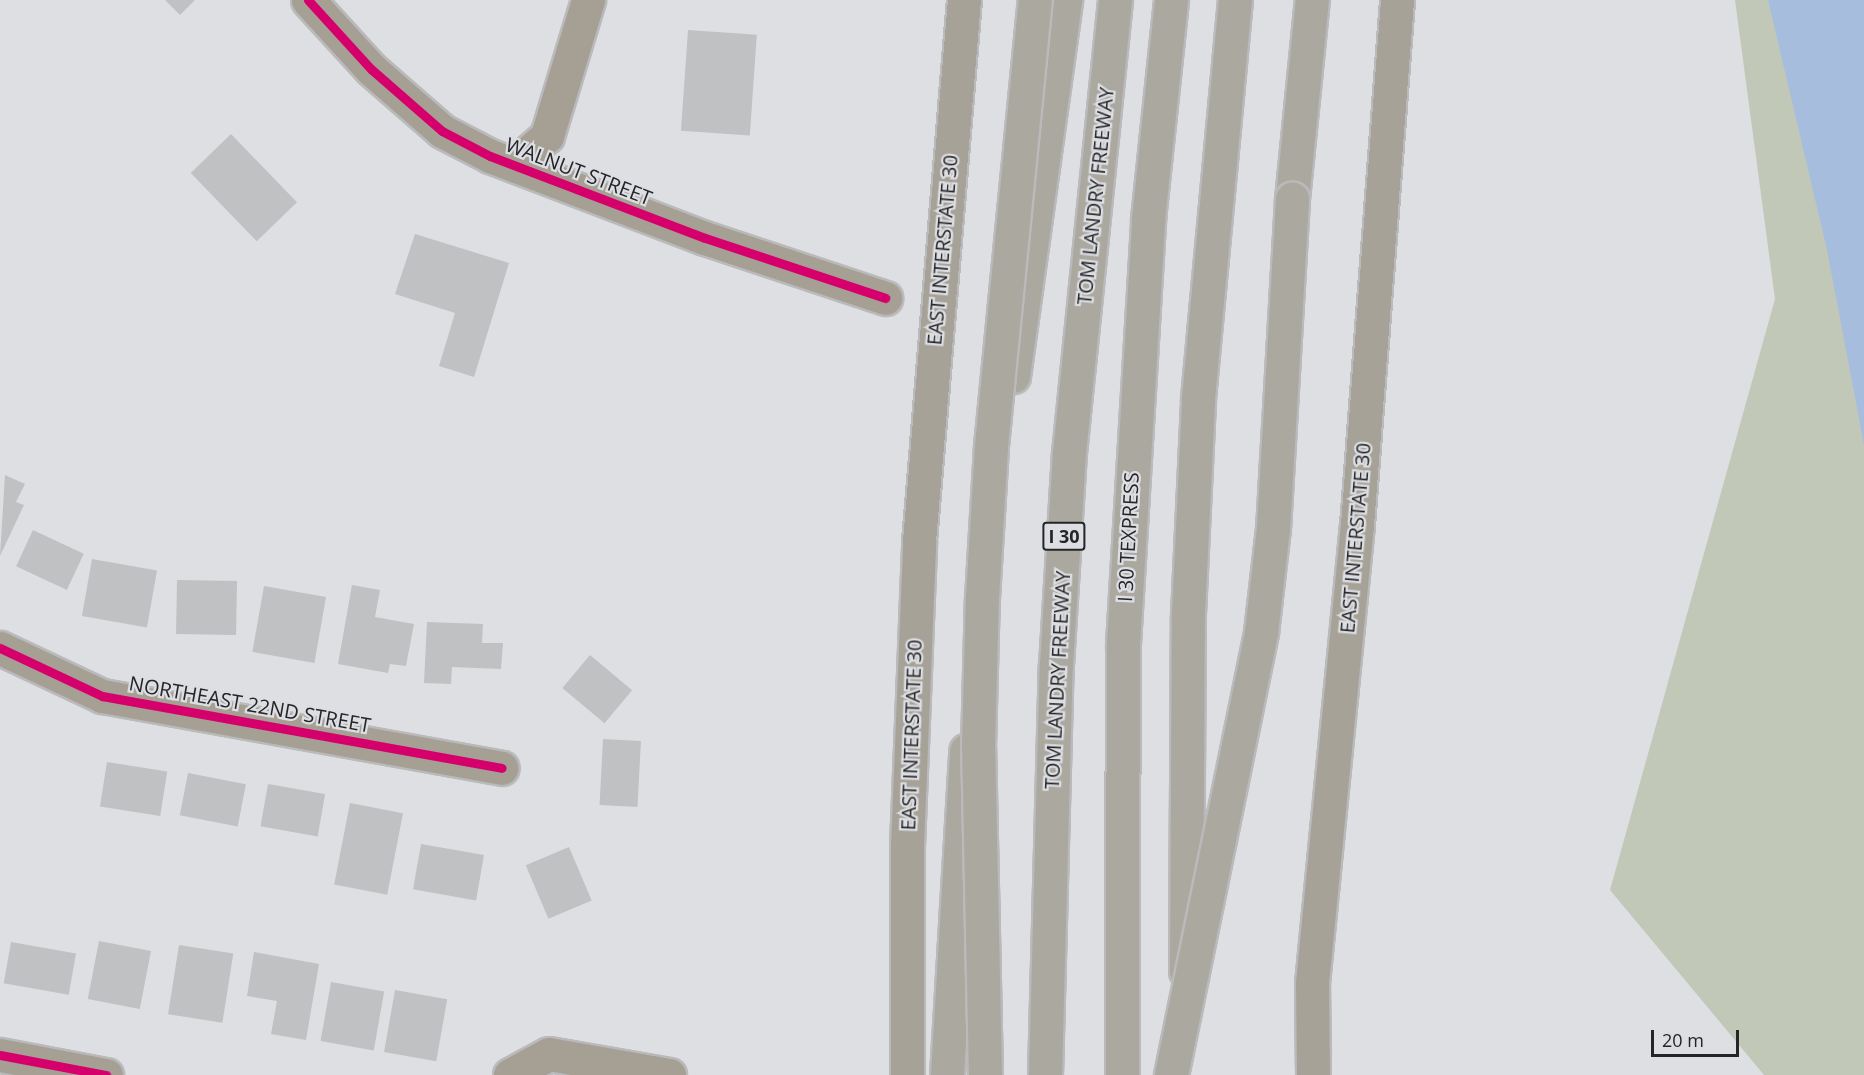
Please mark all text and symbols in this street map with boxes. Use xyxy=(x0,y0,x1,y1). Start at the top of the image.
street label: TOM LANDRY FREEWAY xyxy=(1072,86,1118,306)
street label: WALNUT STREET xyxy=(502,132,656,210)
street label: EAST INTERSTATE 30 xyxy=(922,154,962,346)
street label: EAST INTERSTATE 30 xyxy=(1335,442,1375,634)
street label: I 30 TEXPRESS xyxy=(1113,471,1143,603)
road number: I 30 xyxy=(1042,521,1086,551)
street label: TOM LANDRY FREEWAY xyxy=(1039,570,1075,790)
street label: EAST INTERSTATE 30 xyxy=(896,639,926,831)
street label: NORTHEAST 22ND STREET xyxy=(127,671,373,737)
scale bar xyxy=(1654,1018,1742,1056)
text: 20 m xyxy=(1662,1028,1704,1052)

